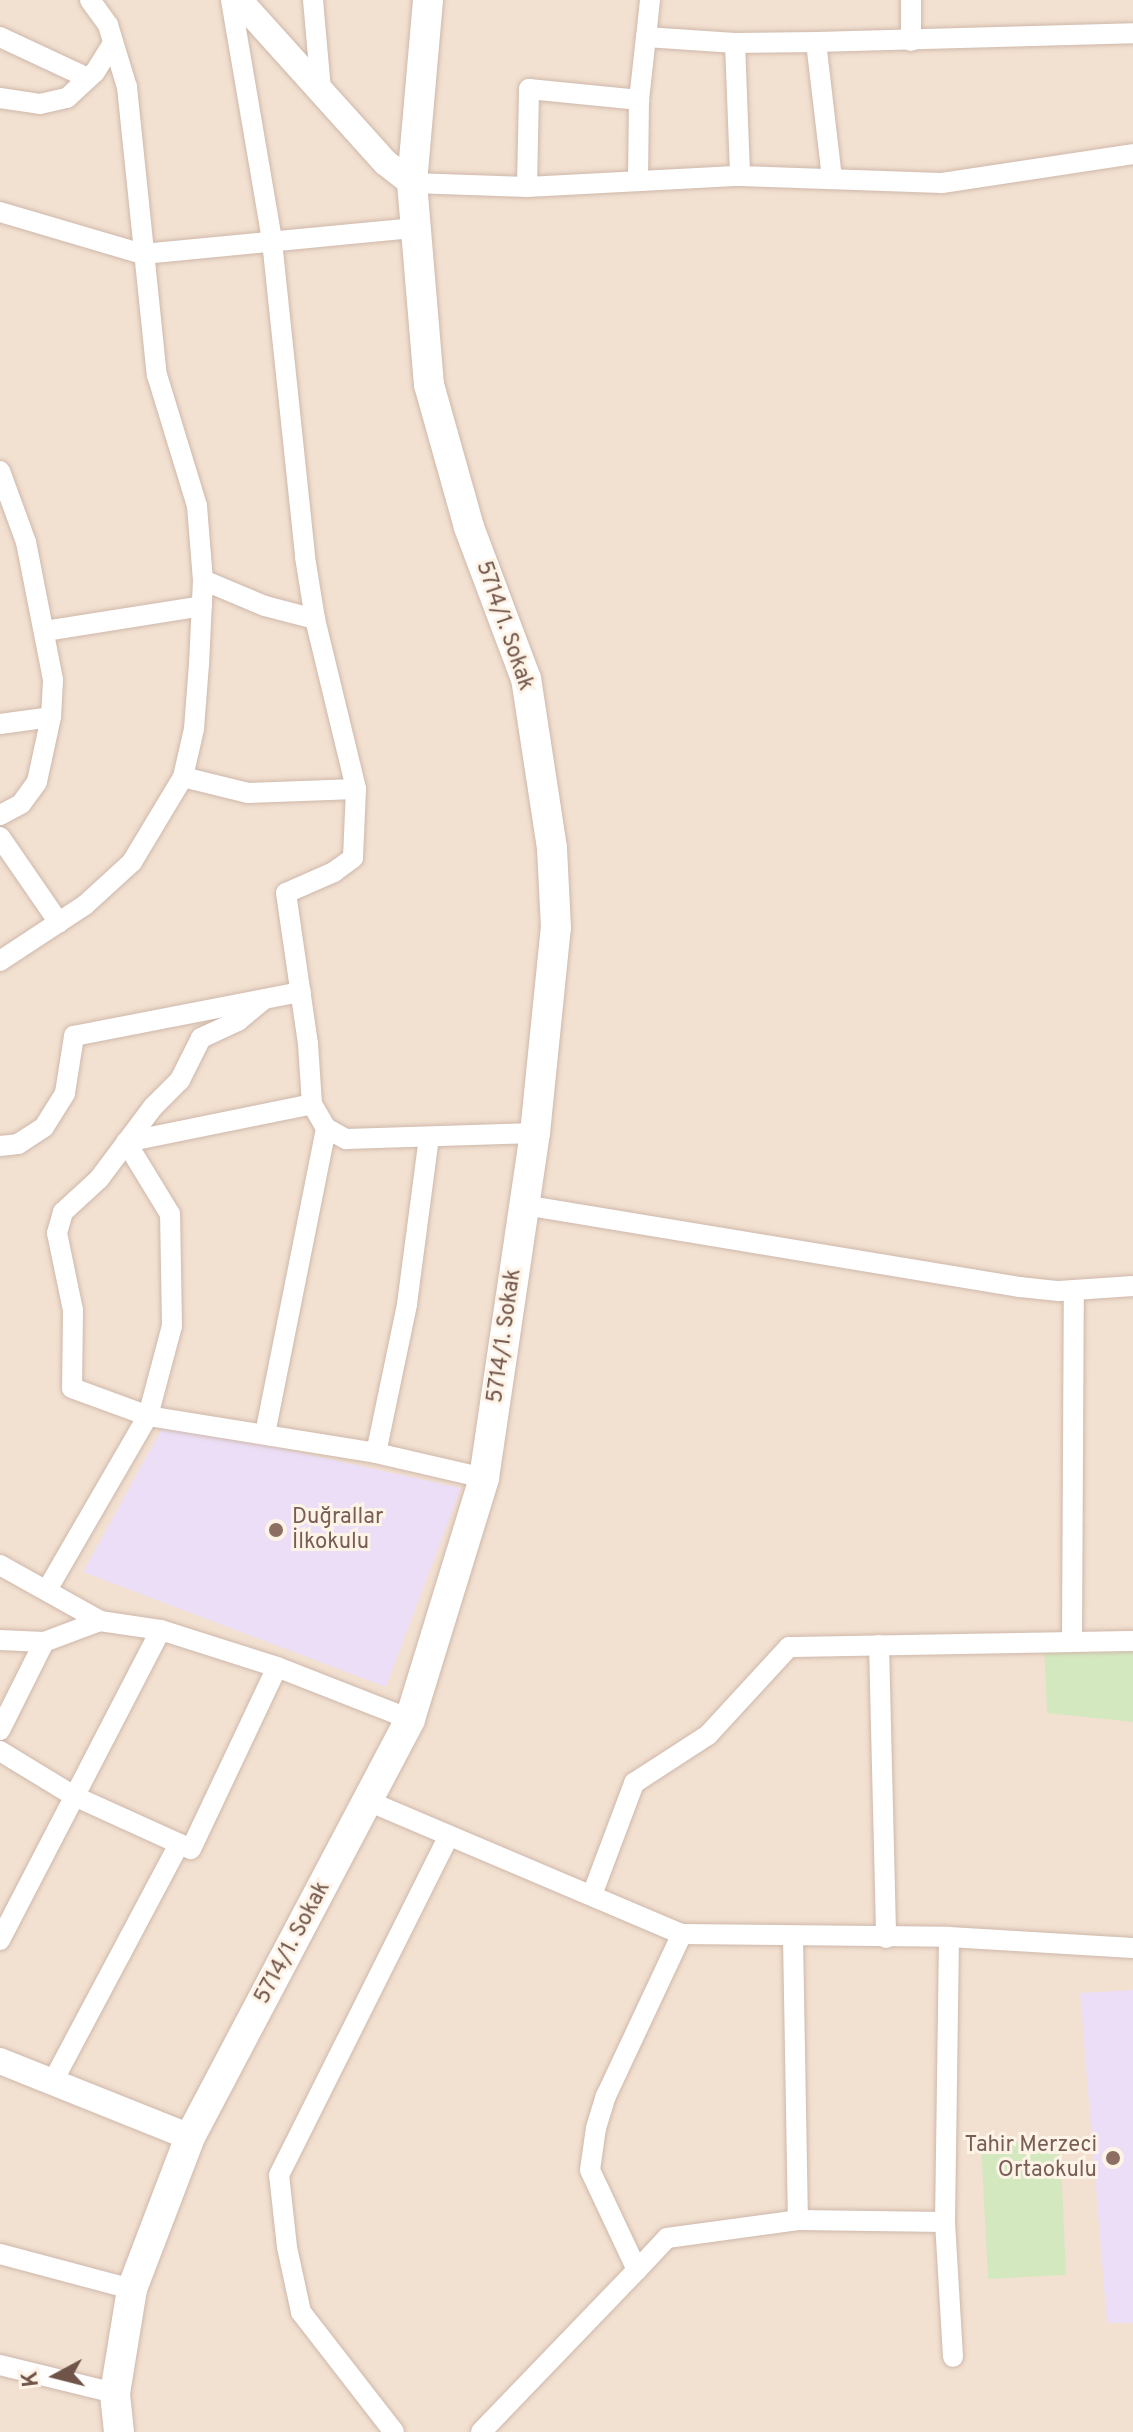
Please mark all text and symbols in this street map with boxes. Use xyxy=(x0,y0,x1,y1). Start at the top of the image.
street label: 5714/1. Sokak xyxy=(470,558,538,694)
street label: 5714/1. Sokak xyxy=(483,1267,527,1405)
place label: Duğrallar İlkokulu xyxy=(292,1504,384,1556)
marker: Duğrallar İlkokulu xyxy=(267,1521,285,1539)
street label: 5714/1. Sokak xyxy=(250,1877,336,2009)
place label: Tahir Merzeci Ortaokulu xyxy=(964,2132,1097,2184)
marker: Tahir Merzeci Ortaokulu xyxy=(1104,2149,1122,2167)
north arrow xyxy=(16,2336,96,2416)
text: K xyxy=(17,2370,46,2388)

